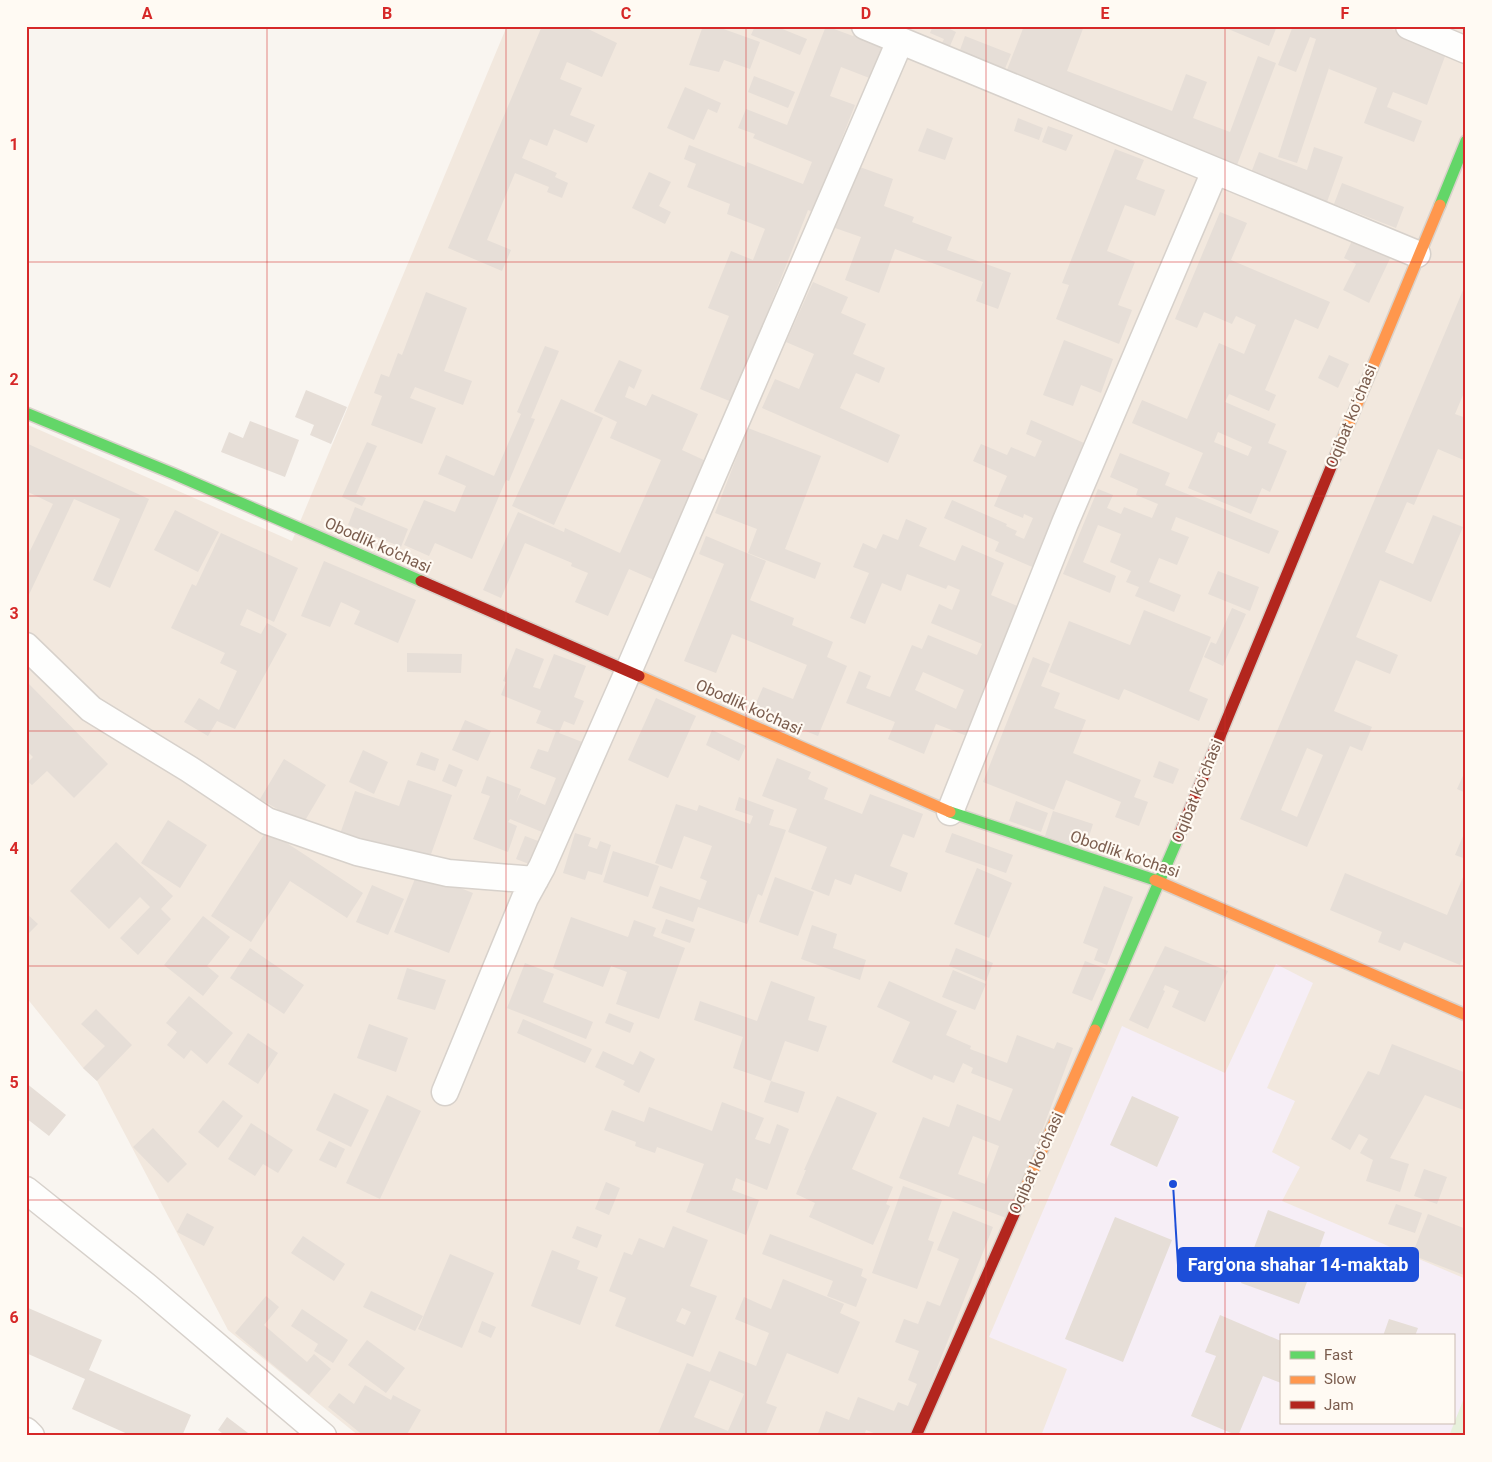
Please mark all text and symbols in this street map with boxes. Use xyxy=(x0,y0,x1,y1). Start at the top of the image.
text: A xyxy=(142,4,153,23)
text: B xyxy=(382,4,392,23)
text: C xyxy=(621,4,631,23)
text: D xyxy=(861,4,871,23)
text: E xyxy=(1101,4,1110,23)
text: F xyxy=(1341,4,1350,23)
text: 1 xyxy=(9,135,19,154)
street label: Oqibat koʻchasi xyxy=(1322,362,1380,470)
text: 2 xyxy=(9,370,19,389)
street label: Obodlik ko'chasi xyxy=(322,513,434,577)
text: 3 xyxy=(9,604,19,623)
street label: Obodlik ko'chasi xyxy=(693,675,805,739)
street label: Oqibat koʻchasi xyxy=(1168,737,1226,845)
street label: Obodlik ko'chasi xyxy=(1068,826,1182,882)
text: 4 xyxy=(9,839,19,858)
text: 5 xyxy=(9,1073,19,1092)
street label: Oqibat koʻchasi xyxy=(1005,1109,1067,1217)
callout: Farg'ona shahar 14-maktab xyxy=(1178,1248,1418,1281)
text: Farg'ona shahar 14-maktab xyxy=(1188,1254,1408,1275)
text: 6 xyxy=(9,1308,19,1327)
legend xyxy=(1280,1334,1454,1424)
text: Fast xyxy=(1324,1346,1353,1364)
text: Slow xyxy=(1324,1370,1356,1388)
text: Jam xyxy=(1324,1396,1354,1414)

